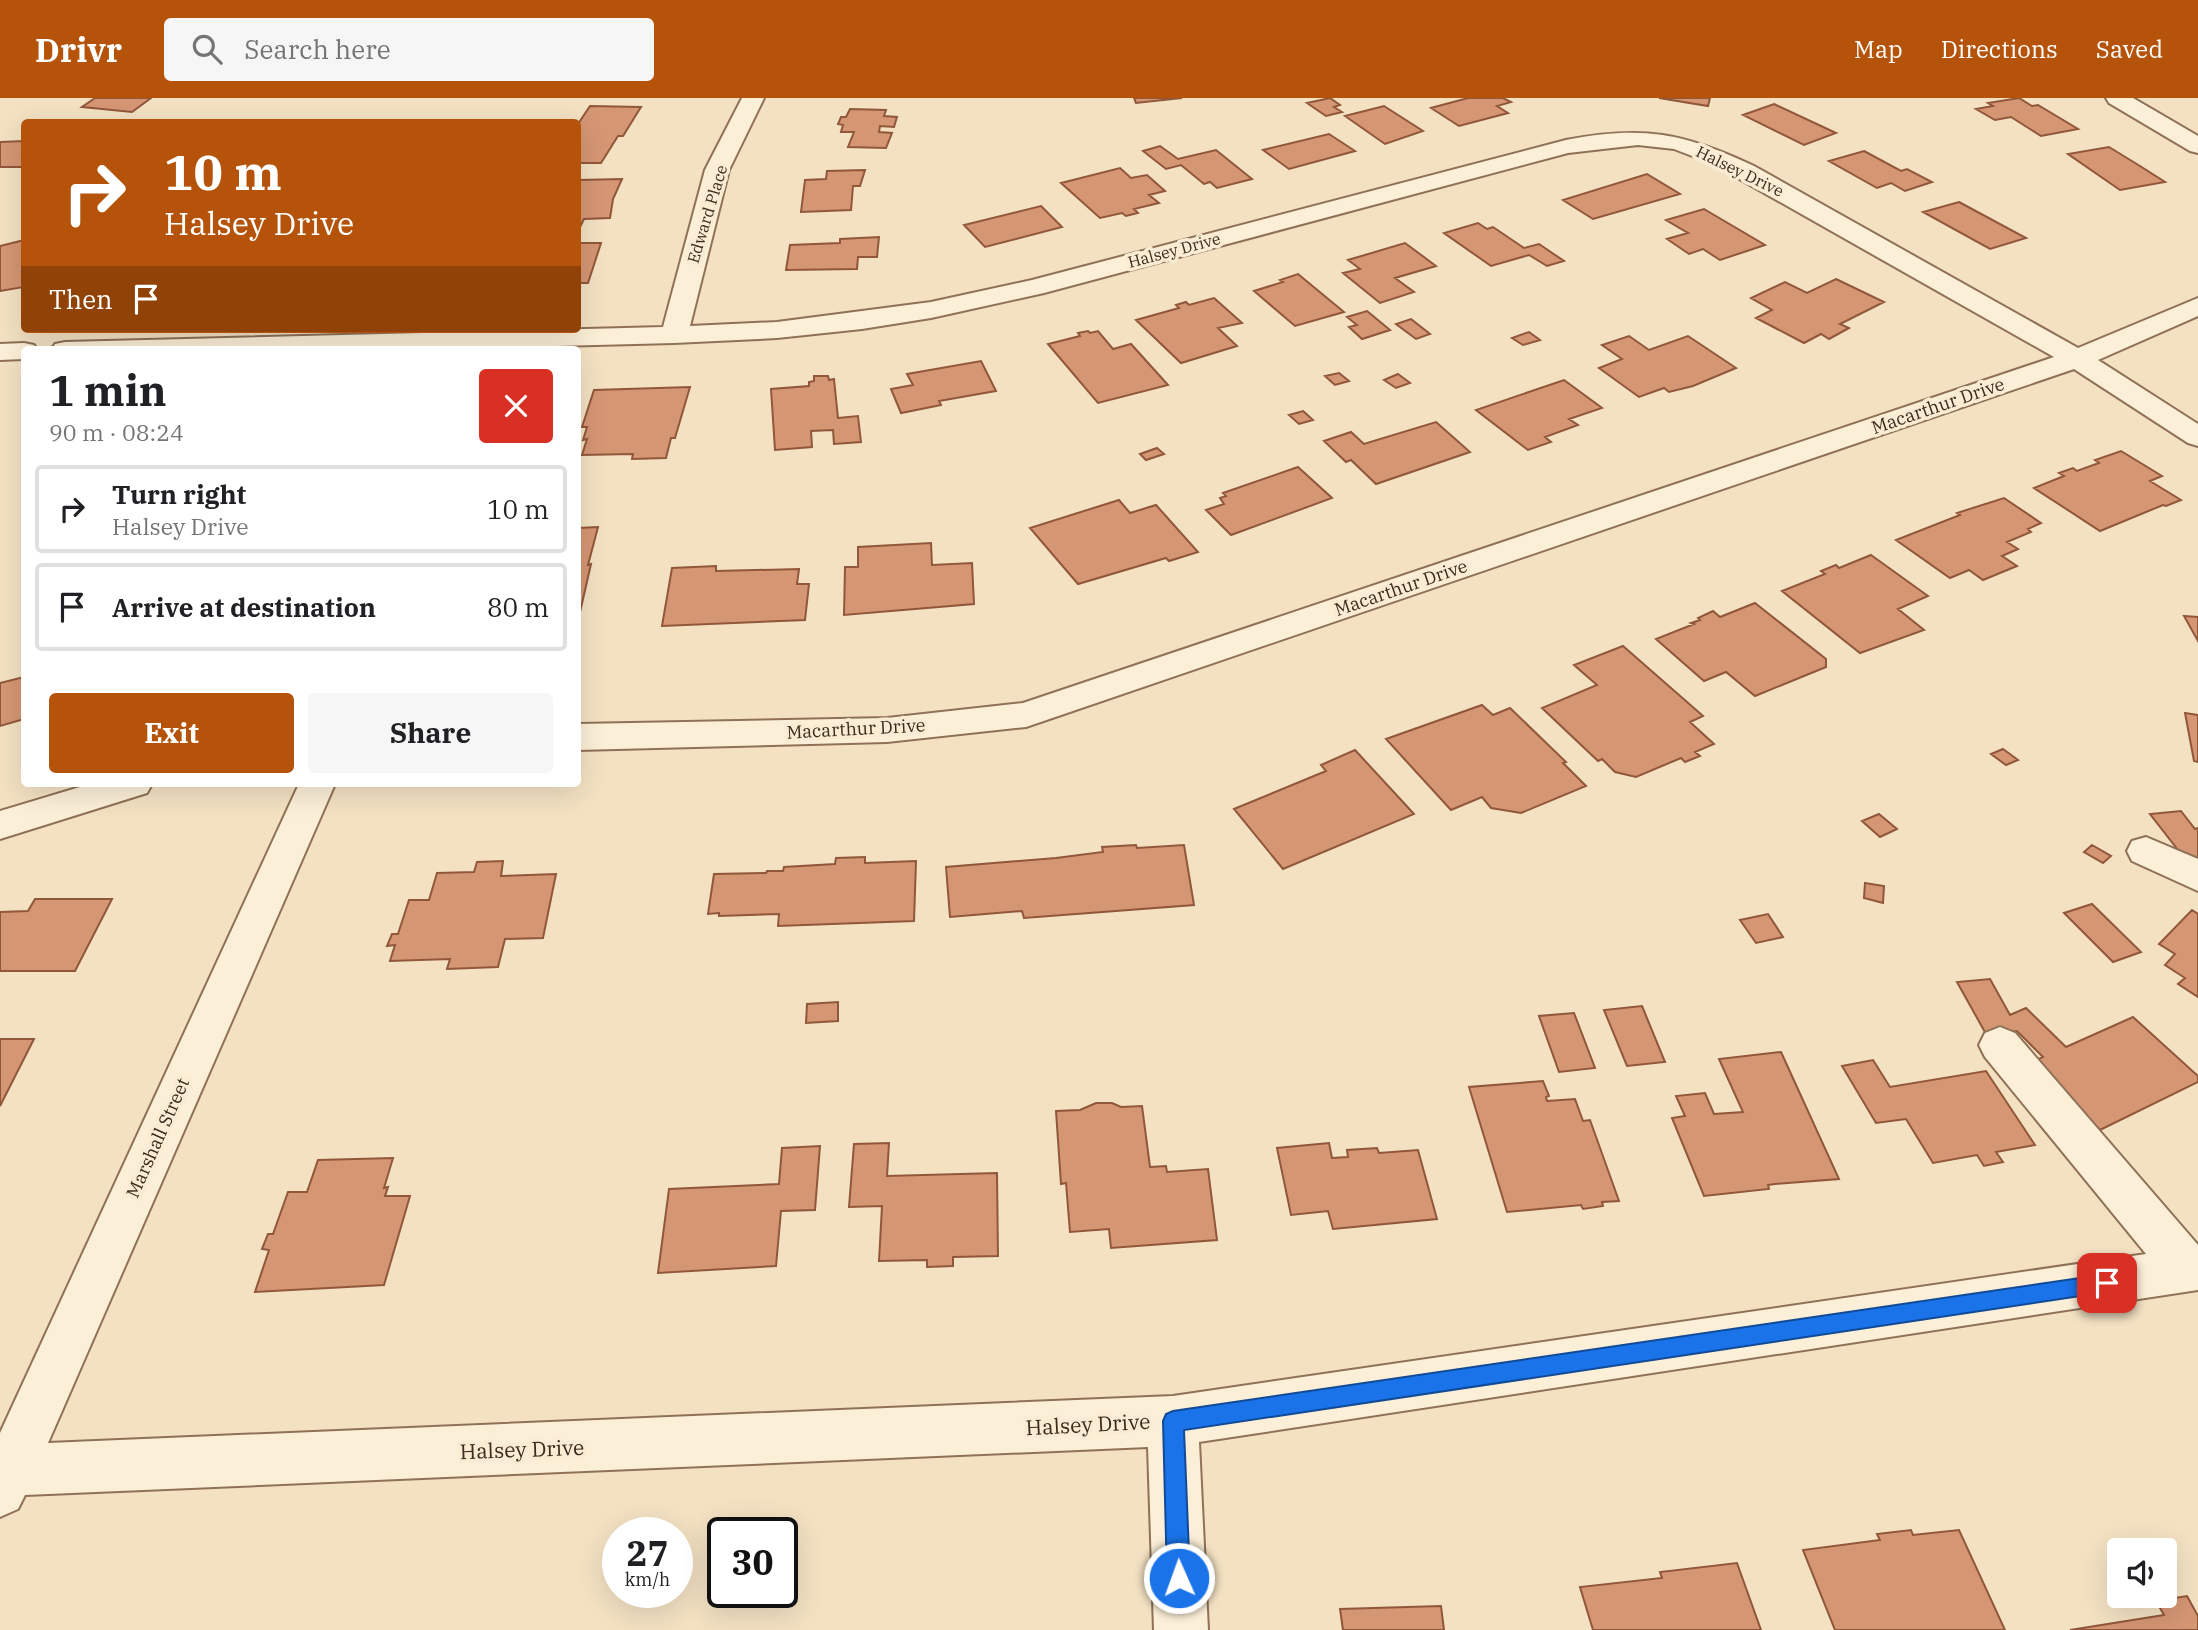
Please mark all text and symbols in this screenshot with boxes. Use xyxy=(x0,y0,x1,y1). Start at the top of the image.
search box xyxy=(164,18,654,81)
text: Drivr xyxy=(35,28,122,71)
icon: search xyxy=(188,30,226,68)
text: Search here xyxy=(244,32,391,66)
text: Map xyxy=(1854,33,1903,65)
text: Directions xyxy=(1941,33,2058,65)
text: Saved xyxy=(2096,33,2163,65)
text: 10 m xyxy=(164,140,282,203)
street label: Halsey Drive xyxy=(1693,141,1787,201)
icon: right xyxy=(49,147,140,238)
street label: Edward Place xyxy=(683,162,731,266)
text: Halsey Drive xyxy=(164,202,354,244)
street label: Halsey Drive xyxy=(1125,228,1223,272)
icon: arrive xyxy=(127,280,165,318)
text: Then xyxy=(49,282,113,316)
text: 1 min xyxy=(49,363,167,418)
button: close xyxy=(479,369,553,443)
street label: Macarthur Drive xyxy=(1868,372,2007,439)
text: 90 m · 08:24 xyxy=(49,417,184,447)
text: Turn right xyxy=(112,477,246,511)
icon: right xyxy=(53,490,91,528)
text: 10 m xyxy=(487,492,549,526)
text: Halsey Drive xyxy=(112,511,249,541)
street label: Macarthur Drive xyxy=(1331,554,1470,621)
icon: arrive xyxy=(53,588,91,626)
text: Arrive at destination xyxy=(112,590,376,624)
text: 80 m xyxy=(487,590,549,624)
button: Exit xyxy=(49,693,294,773)
button: Share xyxy=(308,693,553,773)
street label: Macarthur Drive xyxy=(786,713,926,744)
street label: Marshall Street xyxy=(121,1074,194,1201)
pin xyxy=(2077,1253,2137,1313)
icon: arrive xyxy=(2088,1264,2126,1302)
street label: Halsey Drive xyxy=(1025,1407,1151,1441)
street label: Halsey Drive xyxy=(459,1433,585,1465)
speed limit sign: 30 xyxy=(707,1517,798,1608)
text: 27 xyxy=(626,1530,669,1576)
map controls xyxy=(2107,1538,2177,1608)
button: sound xyxy=(2107,1538,2177,1608)
position arrow xyxy=(1142,1541,1216,1615)
text: km/h xyxy=(625,1568,670,1591)

